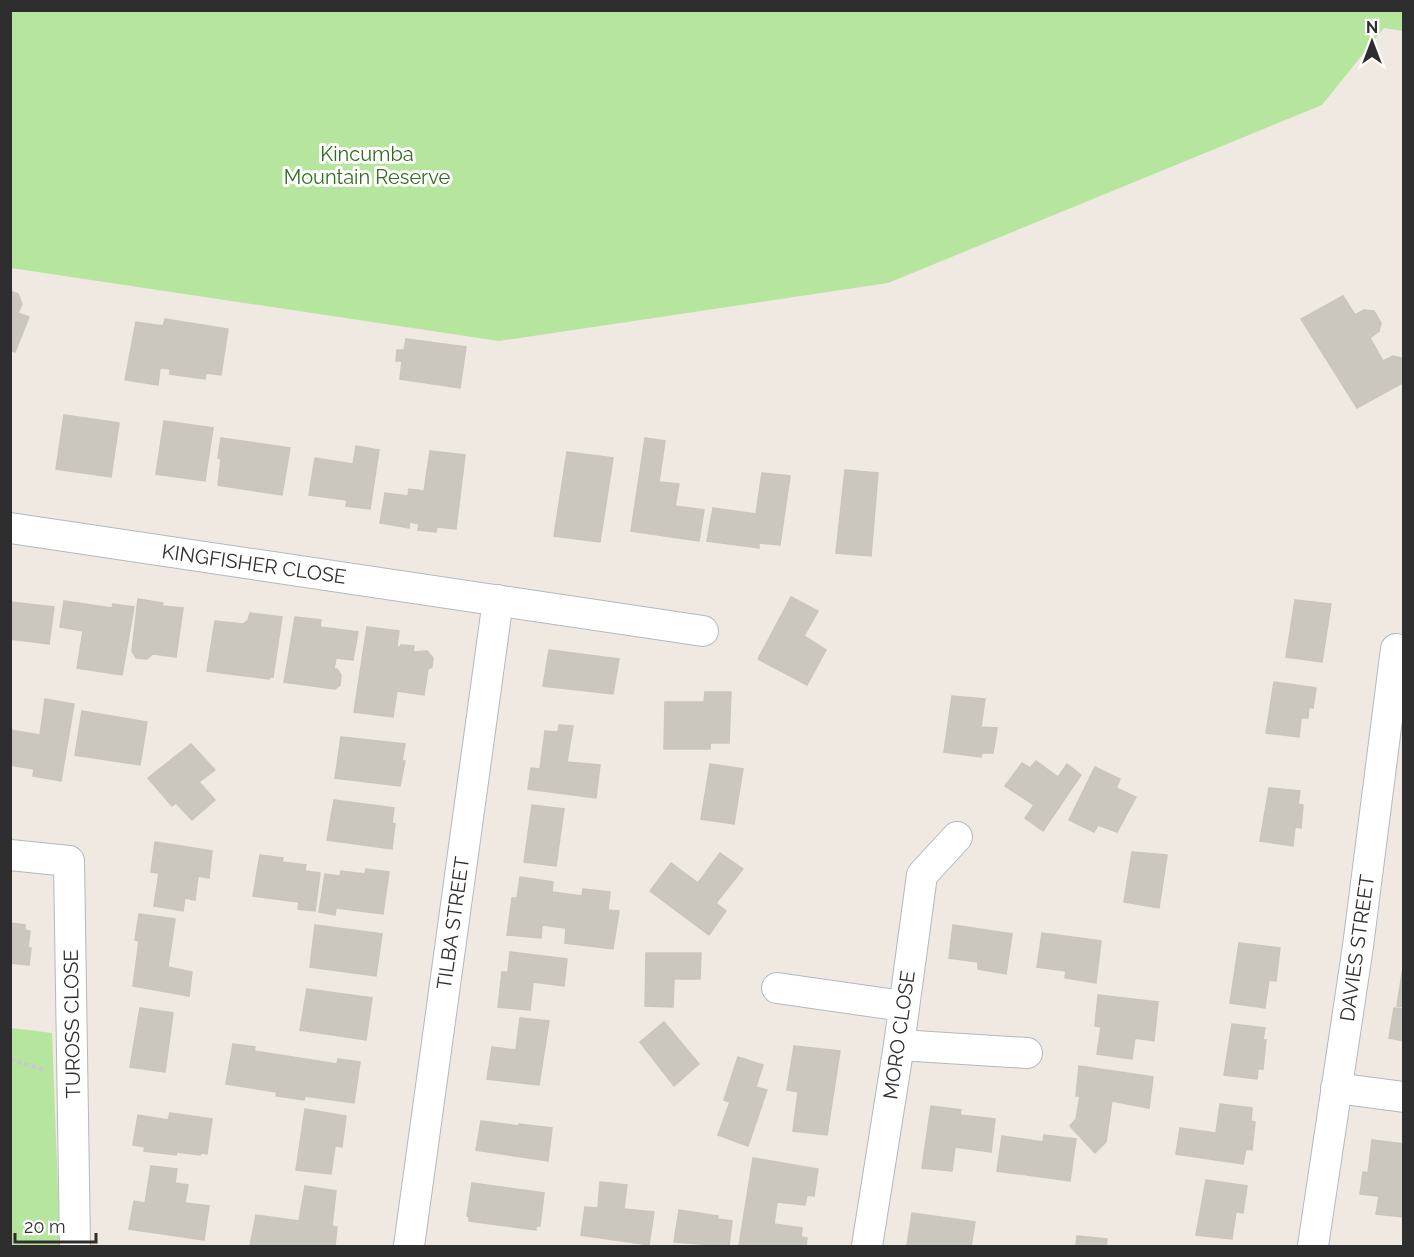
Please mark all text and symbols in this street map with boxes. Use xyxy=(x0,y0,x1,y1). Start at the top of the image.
north arrow xyxy=(1342,12,1402,72)
text: N xyxy=(1366,18,1378,37)
park label: Kincumba Mountain Reserve xyxy=(284,142,450,189)
street label: KINGFISHER CLOSE xyxy=(160,539,348,589)
street label: TILBA STREET xyxy=(432,855,474,991)
street label: DAVIES STREET xyxy=(1335,873,1379,1023)
street label: TUROSS CLOSE xyxy=(59,949,85,1099)
street label: MORO CLOSE xyxy=(878,969,920,1101)
scale bar xyxy=(15,1206,96,1244)
text: 20 m xyxy=(24,1216,66,1237)

